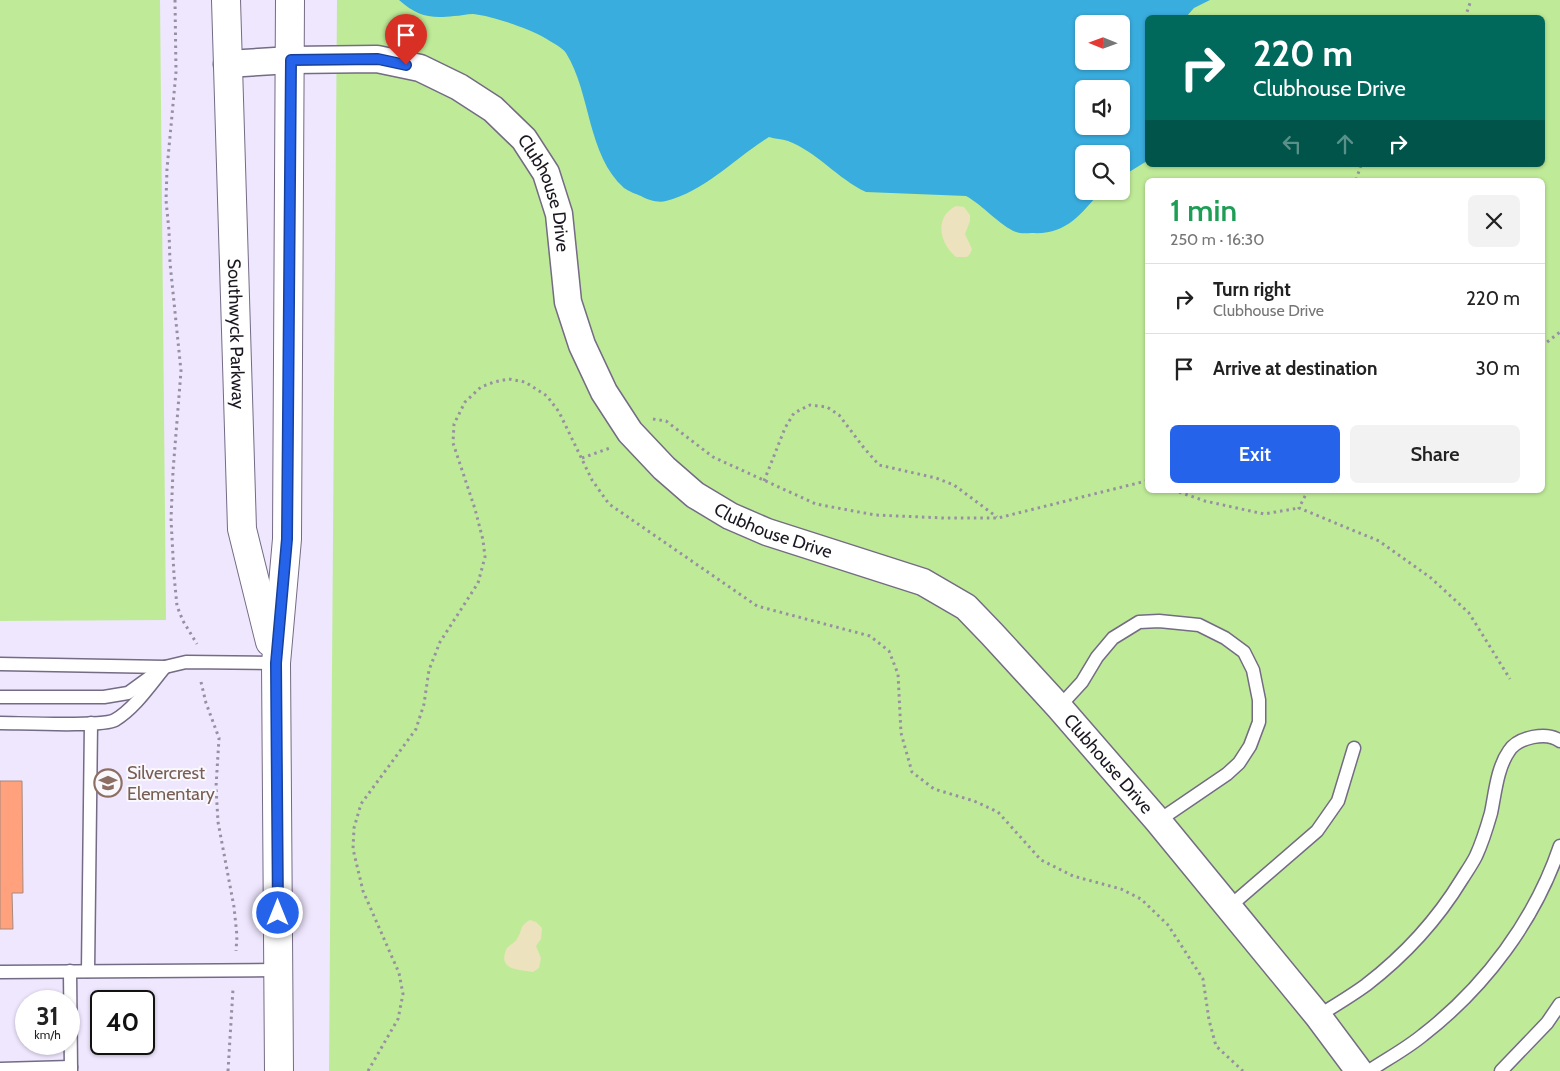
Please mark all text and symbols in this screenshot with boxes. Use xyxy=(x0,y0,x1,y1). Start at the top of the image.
pin xyxy=(385,14,427,65)
north arrow xyxy=(1075,15,1130,70)
map controls xyxy=(1075,15,1130,200)
icon: arrive xyxy=(392,21,420,49)
text: 220 m xyxy=(1253,32,1353,75)
icon: right xyxy=(1170,35,1235,100)
text: Clubhouse Drive xyxy=(1253,75,1406,102)
button: sound xyxy=(1075,80,1130,135)
street label: Clubhouse Drive xyxy=(513,130,574,253)
icon: left xyxy=(1278,130,1306,158)
icon: ahead xyxy=(1331,130,1359,158)
icon: right xyxy=(1384,130,1412,158)
button: search xyxy=(1075,145,1130,200)
text: 1 min xyxy=(1170,192,1237,229)
button: close xyxy=(1468,195,1520,247)
text: 250 m · 16:30 xyxy=(1170,230,1264,249)
street label: Southwyck Parkway xyxy=(223,258,249,409)
text: Turn right xyxy=(1213,278,1291,301)
icon: right xyxy=(1170,285,1198,313)
text: 220 m xyxy=(1466,287,1520,310)
text: Clubhouse Drive xyxy=(1213,301,1324,320)
icon: arrive xyxy=(1170,355,1198,383)
text: Arrive at destination xyxy=(1213,357,1377,380)
text: 30 m xyxy=(1476,357,1520,380)
button: Exit xyxy=(1170,425,1340,483)
button: Share xyxy=(1350,425,1520,483)
street label: Clubhouse Drive xyxy=(710,498,835,563)
street label: Clubhouse Drive xyxy=(1059,709,1158,818)
place label: Silvercrest Elementary xyxy=(127,762,215,805)
school or university icon: Silvercrest Elementary xyxy=(93,768,123,798)
position arrow xyxy=(251,886,303,938)
speed limit sign: 40 xyxy=(90,990,155,1055)
text: 31 xyxy=(36,1001,59,1031)
text: km/h xyxy=(34,1027,61,1042)

